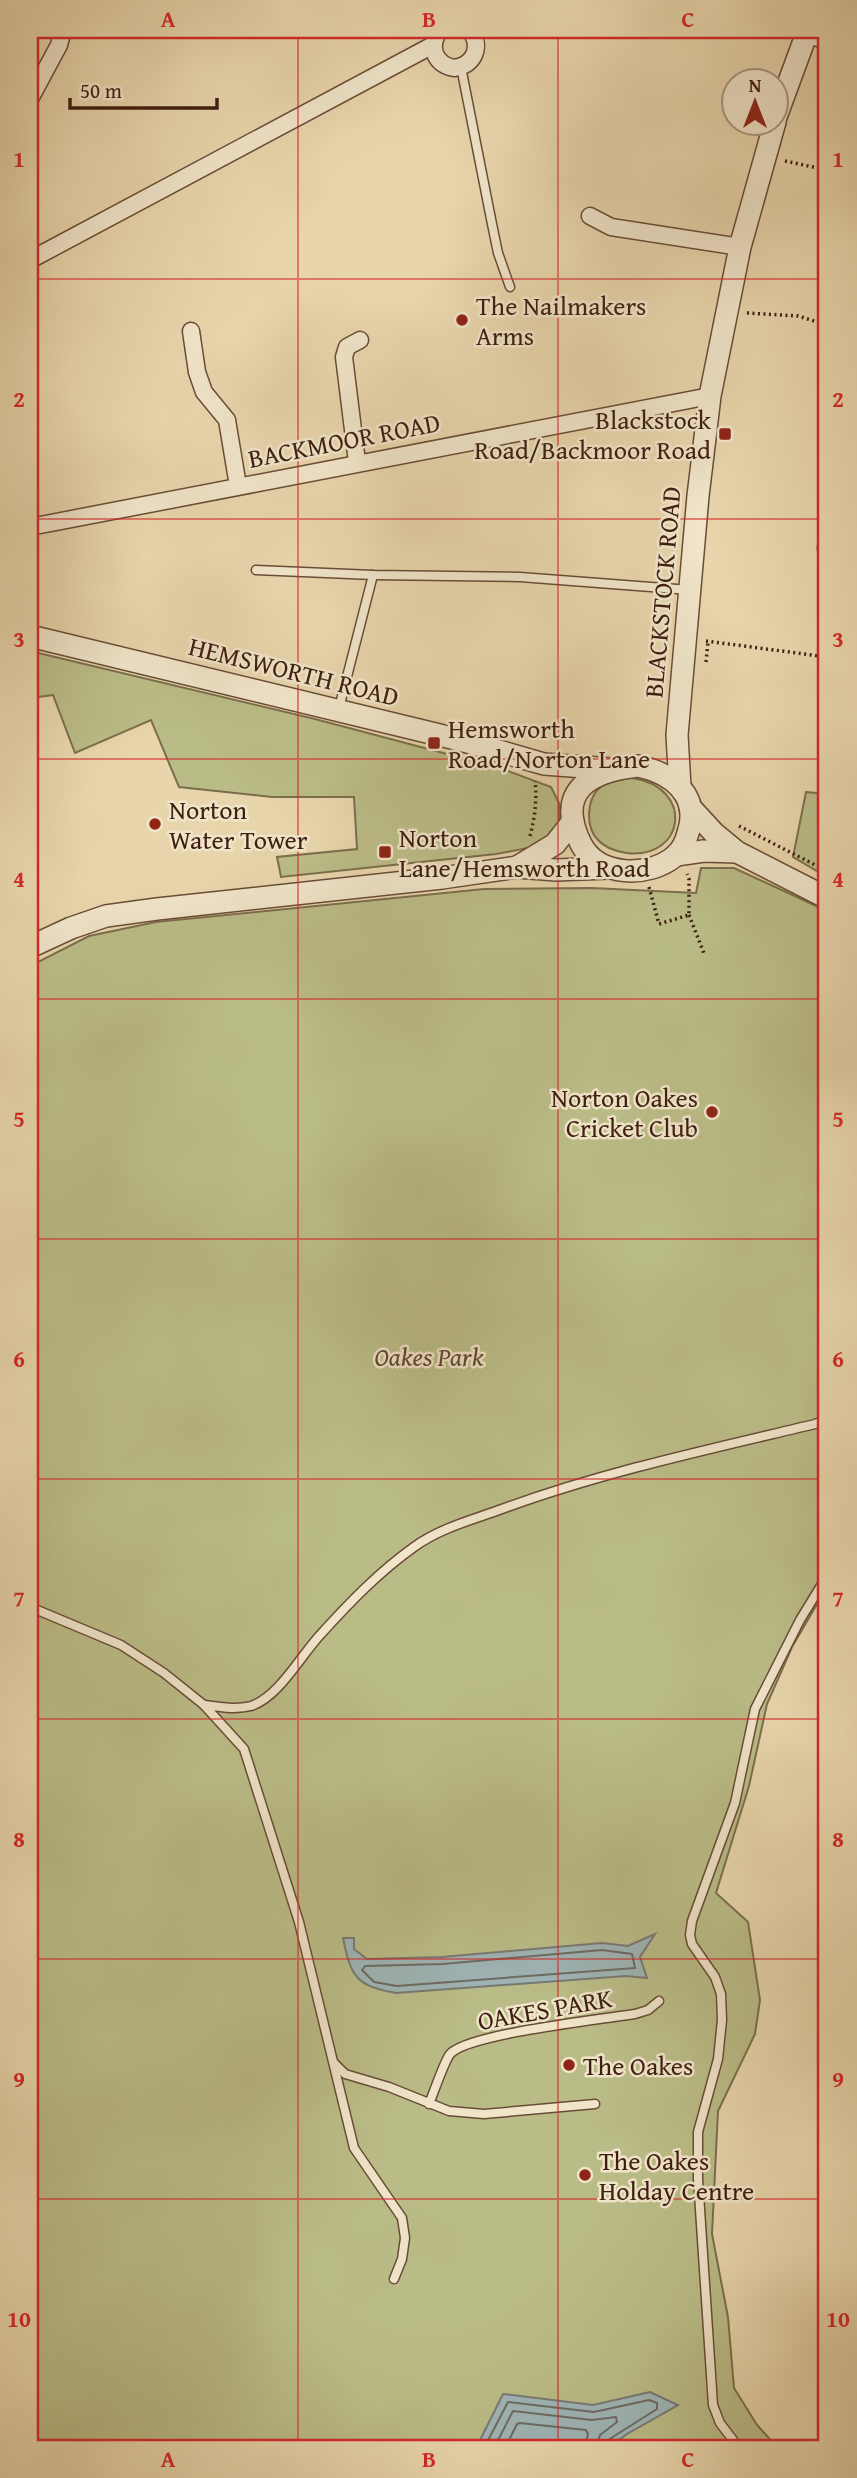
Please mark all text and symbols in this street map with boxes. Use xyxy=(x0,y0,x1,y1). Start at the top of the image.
text: A xyxy=(161,2,176,35)
text: B xyxy=(422,2,436,35)
text: C xyxy=(681,2,695,35)
scale bar xyxy=(70,66,217,110)
north arrow xyxy=(720,66,790,136)
text: N xyxy=(749,71,762,99)
text: 50 m xyxy=(80,75,122,106)
text: 1 xyxy=(13,142,25,175)
text: 1 xyxy=(832,142,844,175)
place label: The Nailmakers Arms xyxy=(476,286,646,355)
marker: The Nailmakers Arms xyxy=(454,312,470,328)
text: 2 xyxy=(13,382,25,415)
text: 2 xyxy=(832,382,844,415)
place label: Blackstock Road/Backmoor Road xyxy=(474,400,712,469)
street label: BACKMOOR ROAD xyxy=(245,402,443,478)
marker: Blackstock Road/Backmoor Road xyxy=(717,426,733,442)
street label: BLACKSTOCK ROAD xyxy=(633,485,691,699)
text: 3 xyxy=(13,622,25,655)
text: 3 xyxy=(832,622,844,655)
street label: HEMSWORTH ROAD xyxy=(185,626,403,716)
place label: Hemsworth Road/Norton Lane xyxy=(448,709,650,778)
marker: Hemsworth Road/Norton Lane xyxy=(426,735,442,751)
place label: Norton Water Tower xyxy=(169,790,308,859)
marker: Norton Water Tower xyxy=(147,816,163,832)
place label: Norton Lane/Hemsworth Road xyxy=(399,818,650,887)
marker: Norton Lane/Hemsworth Road xyxy=(377,844,393,860)
text: 4 xyxy=(13,862,25,895)
text: 4 xyxy=(832,862,844,895)
place label: Norton Oakes Cricket Club xyxy=(551,1078,698,1147)
text: 5 xyxy=(13,1102,25,1135)
text: 5 xyxy=(832,1102,844,1135)
marker: Norton Oakes Cricket Club xyxy=(704,1104,720,1120)
park label: Oakes Park xyxy=(374,1337,484,1376)
text: 6 xyxy=(13,1342,25,1375)
text: 6 xyxy=(832,1342,844,1375)
text: 7 xyxy=(13,1582,25,1615)
text: 7 xyxy=(832,1582,844,1615)
text: 8 xyxy=(13,1822,25,1855)
text: 8 xyxy=(832,1822,844,1855)
street label: OAKES PARK xyxy=(474,1978,616,2040)
place label: The Oakes xyxy=(583,2046,693,2085)
marker: The Oakes xyxy=(561,2057,577,2073)
text: 9 xyxy=(13,2062,25,2095)
text: 9 xyxy=(832,2062,844,2095)
place label: The Oakes Holday Centre xyxy=(599,2141,754,2210)
marker: The Oakes Holday Centre xyxy=(577,2167,593,2183)
text: 10 xyxy=(7,2302,31,2335)
text: 10 xyxy=(826,2302,850,2335)
text: A xyxy=(161,2442,176,2475)
text: B xyxy=(422,2442,436,2475)
text: C xyxy=(681,2442,695,2475)

